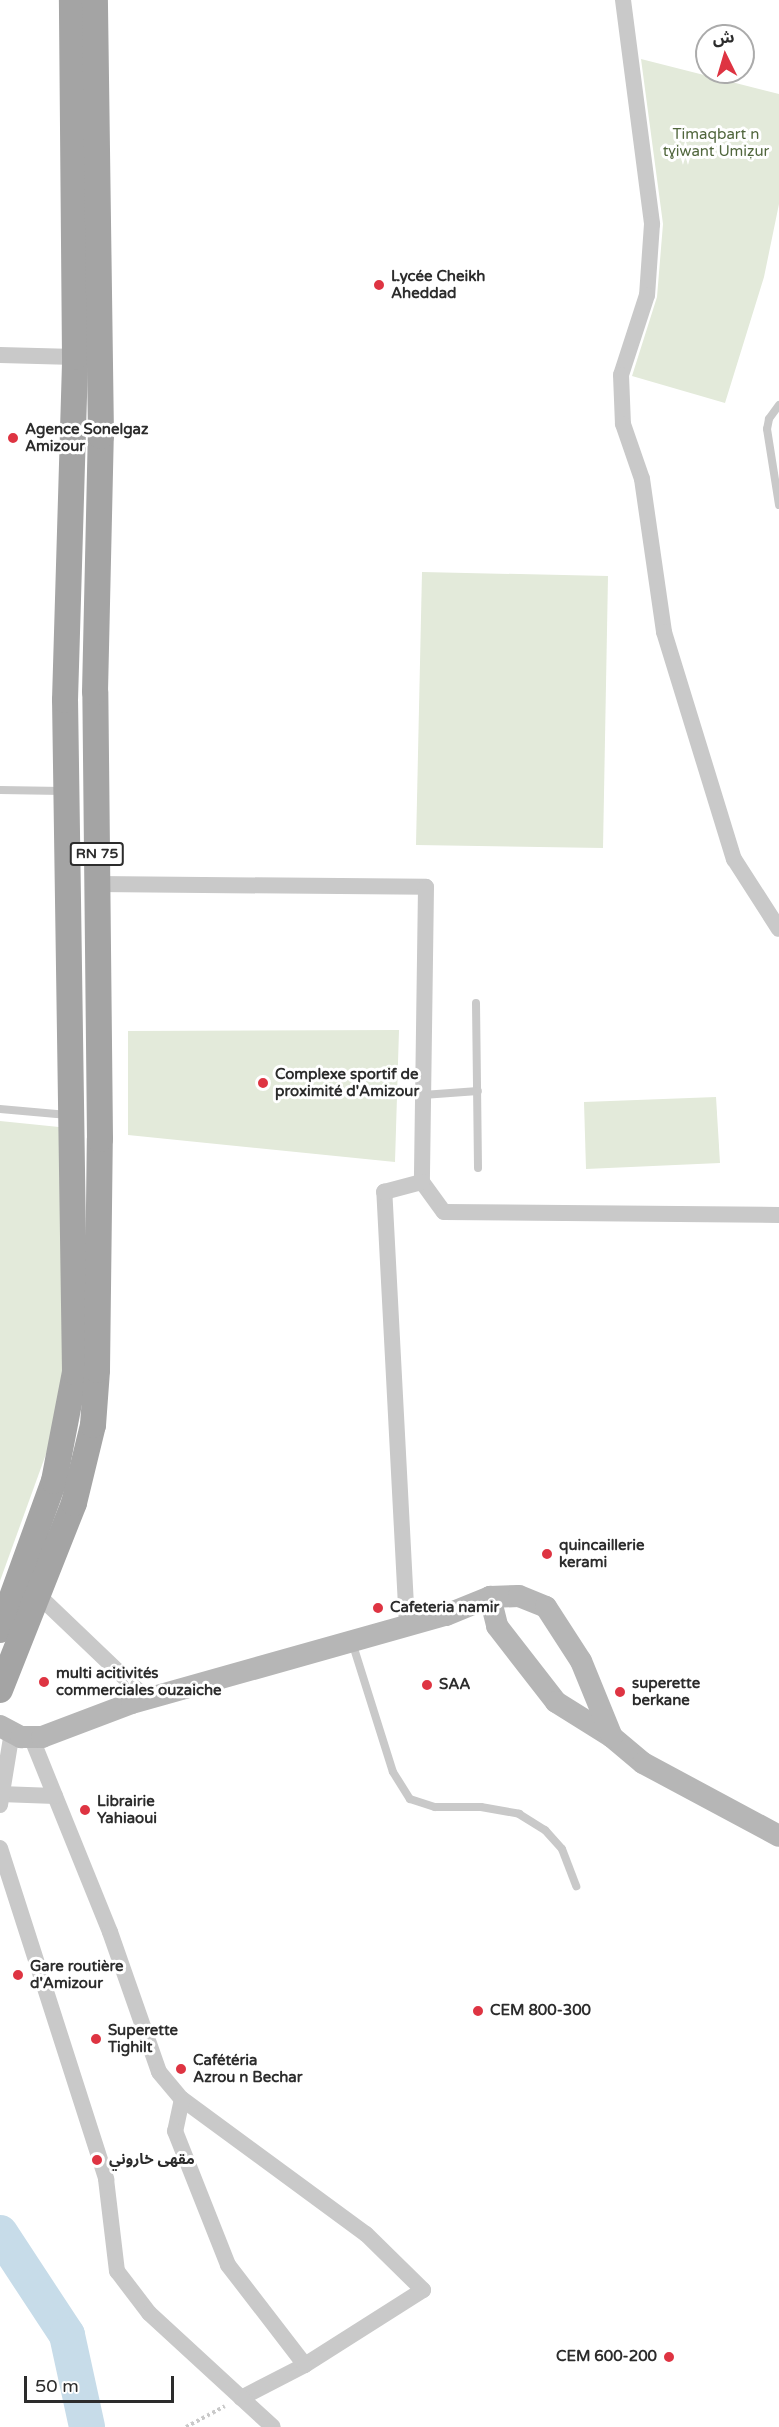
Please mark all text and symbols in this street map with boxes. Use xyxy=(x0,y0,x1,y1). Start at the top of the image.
north arrow xyxy=(695,24,755,84)
text: ش xyxy=(712,27,735,49)
park label: Timaqbart n tɣiwant Umiẓur xyxy=(663,125,769,160)
place label: Lycée Cheikh Aheddad xyxy=(391,267,485,302)
marker: Lycée Cheikh Aheddad xyxy=(372,278,386,292)
place label: Agence Sonelgaz Amizour xyxy=(25,420,149,455)
marker: Agence Sonelgaz Amizour xyxy=(6,431,20,445)
road number: RN 75 xyxy=(68,843,126,865)
place label: Complexe sportif de proximité d'Amizour xyxy=(275,1065,419,1100)
marker: Complexe sportif de proximité d'Amizour xyxy=(256,1076,270,1090)
place label: quincaillerie kerami xyxy=(559,1536,645,1571)
marker: quincaillerie kerami xyxy=(540,1547,554,1561)
place label: Cafeteria namir xyxy=(390,1599,499,1617)
marker: Cafeteria namir xyxy=(371,1601,385,1615)
place label: multi acitivités commerciales ouzaiche xyxy=(56,1664,222,1699)
place label: superette berkane xyxy=(632,1674,700,1709)
marker: multi acitivités commerciales ouzaiche xyxy=(37,1675,51,1689)
place label: SAA xyxy=(439,1676,470,1694)
marker: SAA xyxy=(420,1678,434,1692)
marker: superette berkane xyxy=(613,1685,627,1699)
place label: Librairie Yahiaoui xyxy=(97,1792,157,1827)
marker: Librairie Yahiaoui xyxy=(78,1803,92,1817)
place label: Gare routière d'Amizour xyxy=(30,1957,123,1992)
marker: Gare routière d'Amizour xyxy=(11,1968,25,1982)
place label: CEM 800-300 xyxy=(490,2002,591,2020)
marker: CEM 800-300 xyxy=(471,2004,485,2018)
place label: Superette Tighilt xyxy=(108,2021,178,2056)
marker: Superette Tighilt xyxy=(89,2032,103,2046)
place label: Cafétéria Azrou n Bechar xyxy=(193,2051,302,2086)
marker: Cafétéria Azrou n Bechar xyxy=(174,2062,188,2076)
place label: مقهى خاروني xyxy=(109,2151,195,2169)
marker: مقهى خاروني xyxy=(90,2153,104,2167)
place label: CEM 600-200 xyxy=(556,2348,657,2366)
marker: CEM 600-200 xyxy=(662,2350,676,2364)
scale bar xyxy=(27,2364,177,2402)
text: 50 m xyxy=(35,2375,79,2397)

